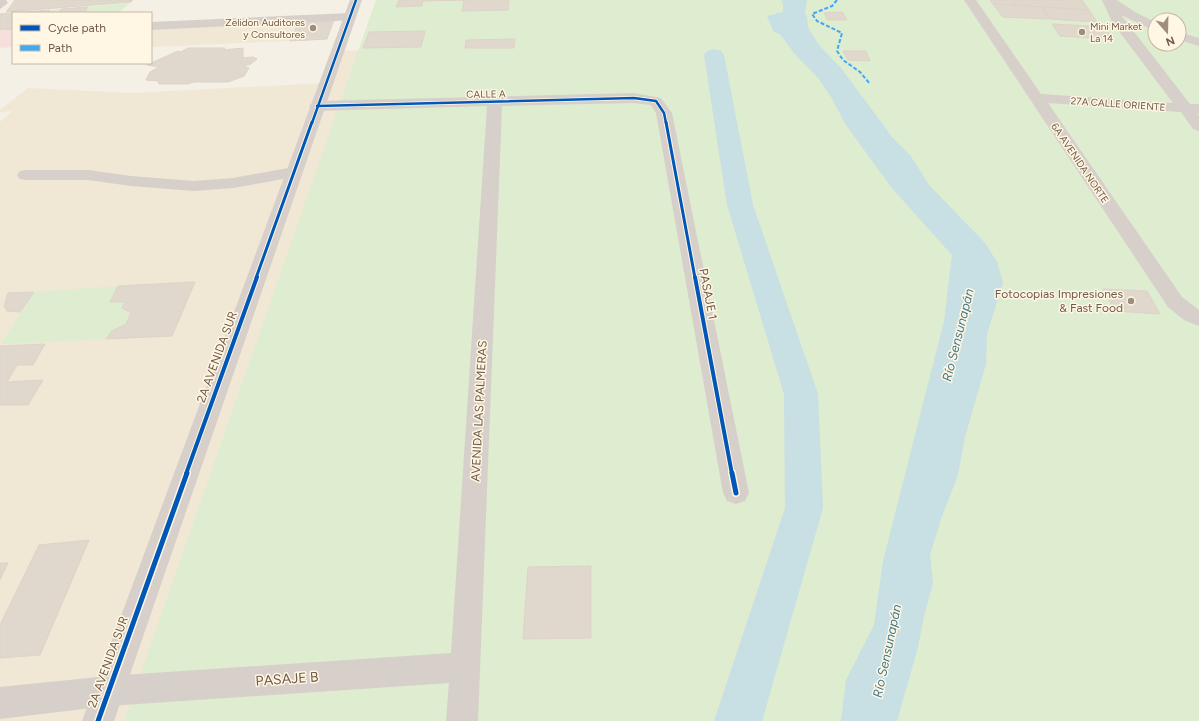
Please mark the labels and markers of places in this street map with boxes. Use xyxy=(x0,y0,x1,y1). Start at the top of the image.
place label: Zelidon Auditores y Consultores xyxy=(225,16,305,41)
place label: Mini Market La 14 xyxy=(1090,20,1142,45)
marker: Zelidon Auditores y Consultores xyxy=(308,23,318,33)
marker: Mini Market La 14 xyxy=(1077,27,1087,37)
place label: Fotocopias Impresiones & Fast Food xyxy=(995,287,1123,315)
marker: Fotocopias Impresiones & Fast Food xyxy=(1126,296,1136,306)

